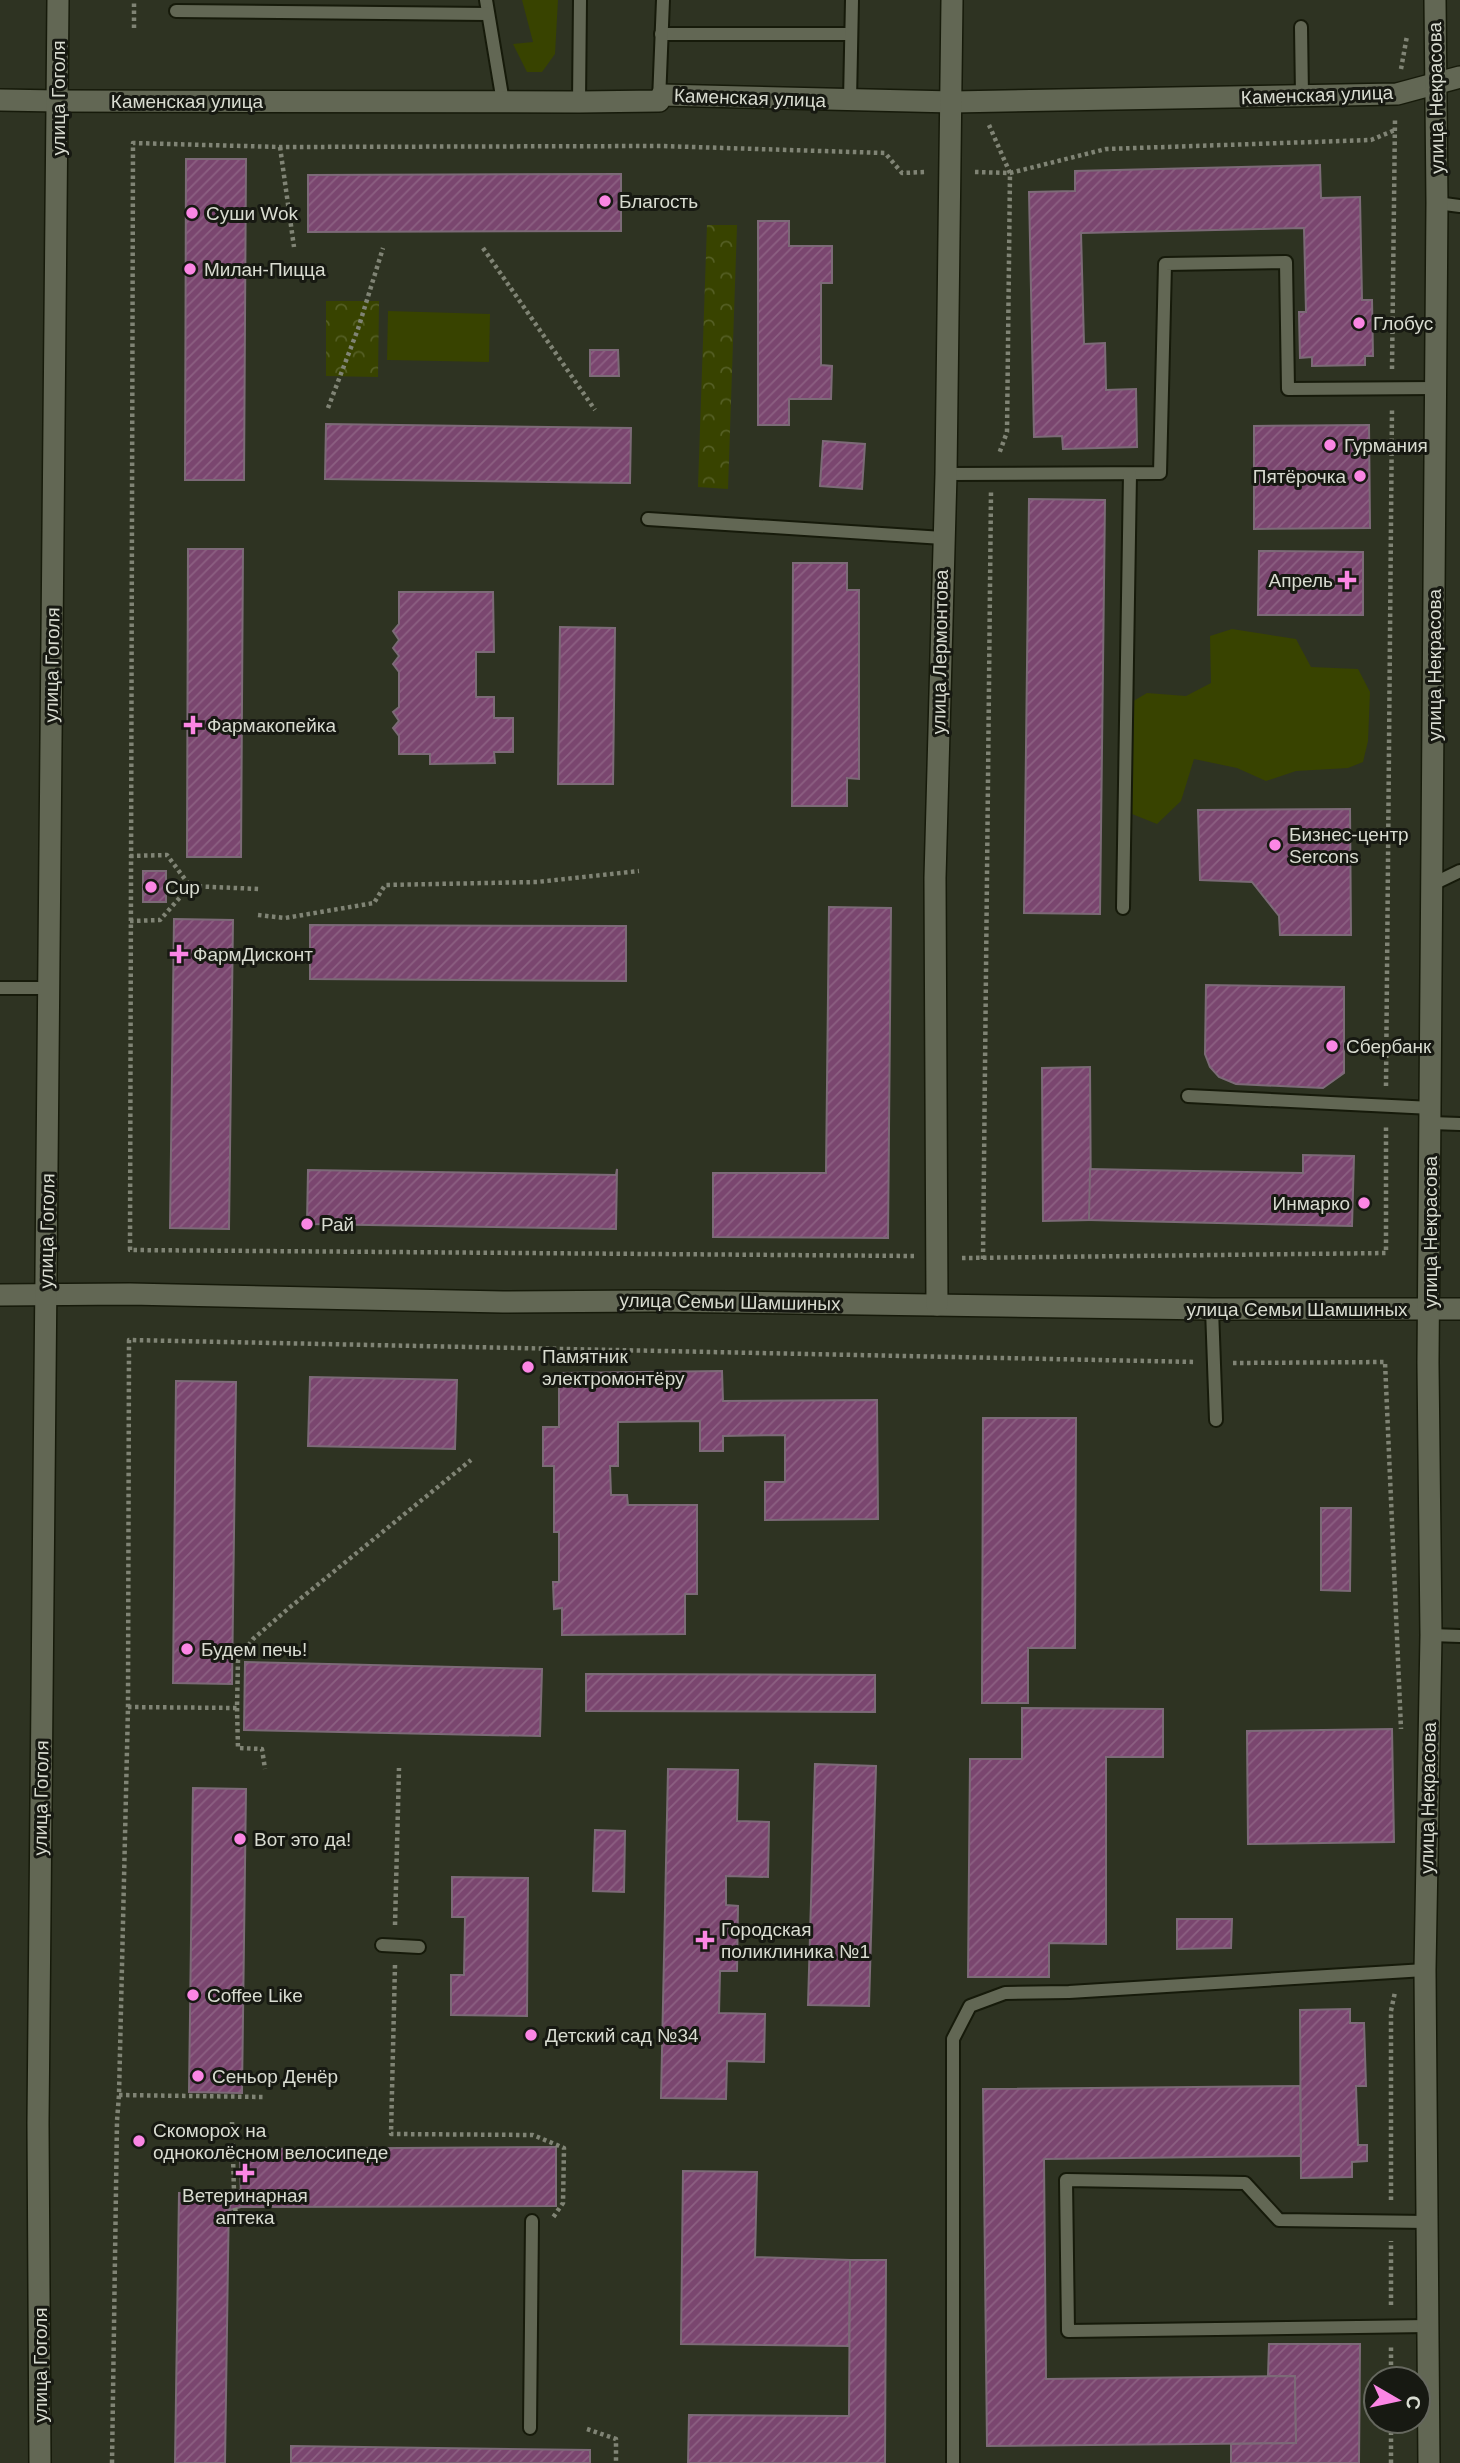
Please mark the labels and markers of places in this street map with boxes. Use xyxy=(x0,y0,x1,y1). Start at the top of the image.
place label: Благость xyxy=(619,191,698,212)
marker: Благость xyxy=(597,193,613,209)
place label: Суши Wok xyxy=(206,203,299,224)
marker: Суши Wok xyxy=(184,205,200,221)
place label: Милан-Пицца xyxy=(204,259,326,280)
marker: Милан-Пицца xyxy=(182,261,198,277)
place label: Глобус xyxy=(1373,313,1433,334)
marker: Глобус xyxy=(1351,315,1367,331)
place label: Гурмания xyxy=(1344,435,1428,456)
marker: Гурмания xyxy=(1322,437,1338,453)
place label: Пятёрочка xyxy=(1253,466,1346,487)
marker: Пятёрочка xyxy=(1352,468,1368,484)
place label: Апрель xyxy=(1269,570,1333,591)
marker: Апрель xyxy=(1339,572,1355,588)
place label: Фармакопейка xyxy=(207,715,336,736)
marker: Фармакопейка xyxy=(185,717,201,733)
place label: Бизнес-центр Sercons xyxy=(1289,824,1409,867)
marker: Бизнес-центр Sercons xyxy=(1267,837,1283,853)
place label: Cup xyxy=(165,877,200,898)
marker: Cup xyxy=(143,879,159,895)
place label: ФармДисконт xyxy=(193,944,313,965)
marker: ФармДисконт xyxy=(171,946,187,962)
place label: Сбербанк xyxy=(1346,1036,1432,1057)
marker: Сбербанк xyxy=(1324,1038,1340,1054)
place label: Инмарко xyxy=(1273,1193,1350,1214)
marker: Инмарко xyxy=(1356,1195,1372,1211)
place label: Рай xyxy=(321,1214,354,1235)
marker: Рай xyxy=(299,1216,315,1232)
place label: Памятник электромонтёру xyxy=(542,1346,685,1389)
marker: Памятник электромонтёру xyxy=(520,1359,536,1375)
place label: Будем печь! xyxy=(201,1639,307,1660)
marker: Будем печь! xyxy=(179,1641,195,1657)
place label: Вот это да! xyxy=(254,1829,351,1850)
marker: Вот это да! xyxy=(232,1831,248,1847)
place label: Городская поликлиника №1 xyxy=(721,1919,870,1962)
marker: Городская поликлиника №1 xyxy=(695,1930,715,1950)
place label: Coffee Like xyxy=(207,1985,303,2006)
marker: Coffee Like xyxy=(185,1987,201,2003)
place label: Детский сад №34 xyxy=(545,2025,699,2046)
marker: Детский сад №34 xyxy=(523,2027,539,2043)
place label: Сеньор Денёр xyxy=(212,2066,338,2087)
marker: Сеньор Денёр xyxy=(190,2068,206,2084)
place label: Скоморох на одноколёсном велосипеде xyxy=(153,2120,388,2163)
marker: Скоморох на одноколёсном велосипеде xyxy=(131,2133,147,2149)
marker: Ветеринарная аптека xyxy=(237,2165,253,2181)
place label: Ветеринарная аптека xyxy=(182,2185,308,2228)

